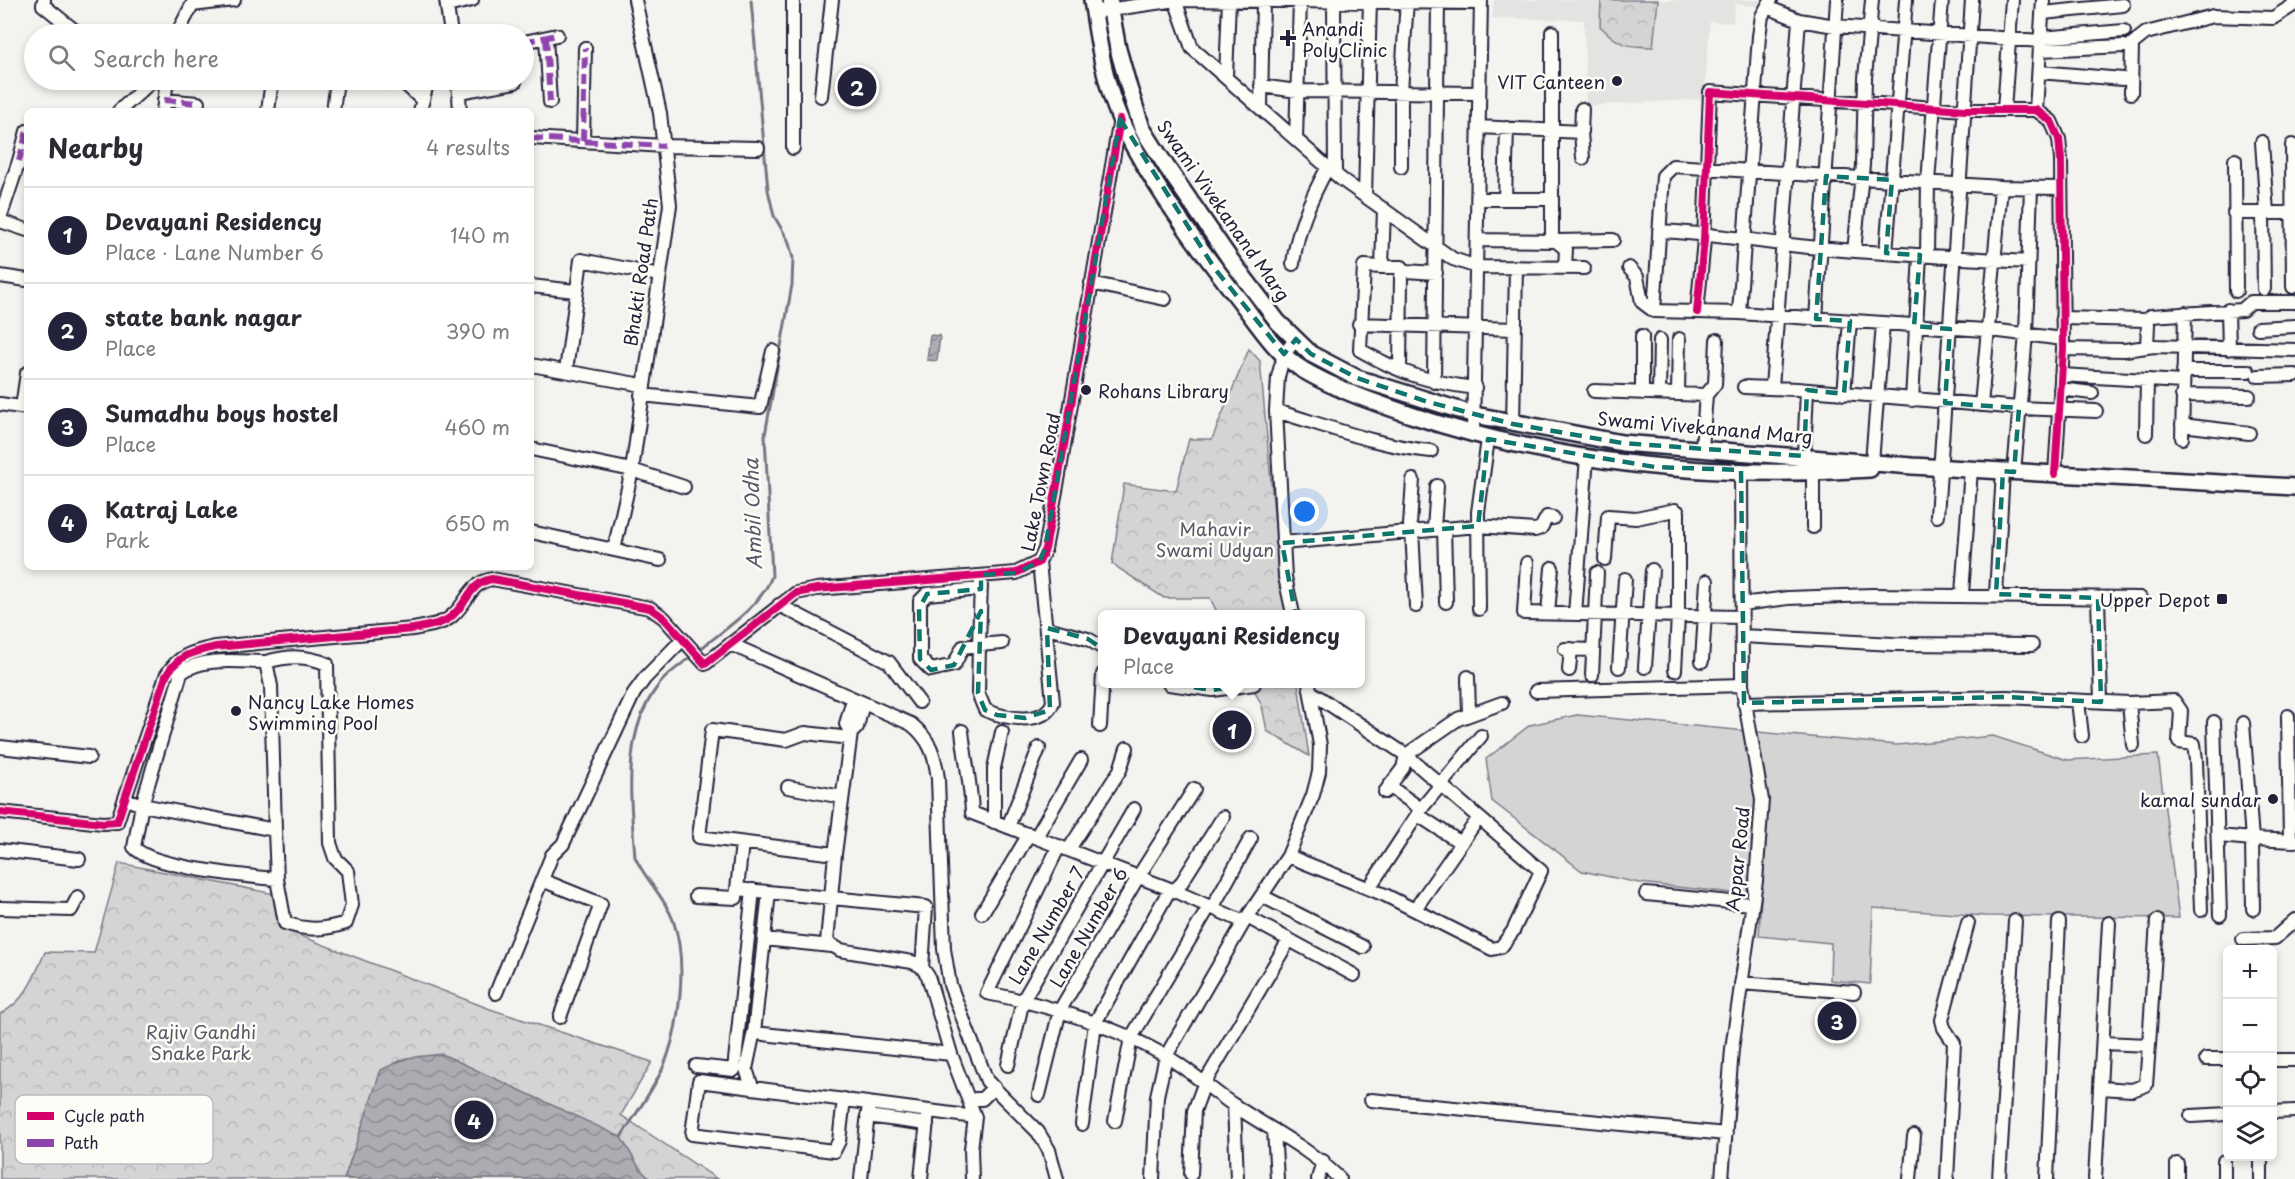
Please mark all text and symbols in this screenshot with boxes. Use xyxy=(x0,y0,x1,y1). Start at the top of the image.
place label: Anandi PolyClinic xyxy=(1302,15,1387,63)
search box xyxy=(24,24,534,90)
marker: Anandi PolyClinic xyxy=(1279,29,1297,47)
icon: search xyxy=(45,41,78,74)
text: Search here xyxy=(93,41,219,74)
pin: 2 xyxy=(838,64,876,110)
place label: VIT Canteen xyxy=(1497,68,1605,95)
marker: VIT Canteen xyxy=(1610,74,1624,88)
street label: Swami Vivekanand Marg xyxy=(1151,114,1297,306)
text: Nearby xyxy=(48,128,143,167)
text: 4 results xyxy=(426,132,510,162)
street label: Bhakti Road Path xyxy=(616,196,664,348)
text: Devayani Residency xyxy=(105,204,322,237)
text: 1 xyxy=(63,220,72,250)
text: 140 m xyxy=(450,220,510,250)
text: Place · Lane Number 6 xyxy=(105,237,324,267)
text: state bank nagar xyxy=(105,300,302,333)
text: 2 xyxy=(60,316,75,346)
text: 390 m xyxy=(446,316,510,346)
text: Place xyxy=(105,333,156,363)
place label: Rohans Library xyxy=(1098,377,1229,404)
marker: Rohans Library xyxy=(1079,383,1093,397)
text: Sumadhu boys hostel xyxy=(105,396,338,429)
street label: Swami Vivekanand Marg xyxy=(1596,404,1814,450)
street label: Lake Town Road xyxy=(1013,410,1067,554)
text: 3 xyxy=(61,412,74,442)
text: 460 m xyxy=(444,412,510,442)
text: Place xyxy=(105,429,156,459)
water label: Ambil Odha xyxy=(735,456,769,570)
text: Katraj Lake xyxy=(105,492,238,525)
your location xyxy=(1290,497,1319,526)
text: 4 xyxy=(61,508,74,538)
text: 650 m xyxy=(445,508,510,538)
park label: Mahavir Swami Udyan xyxy=(1156,515,1274,563)
text: Park xyxy=(105,525,150,555)
place label: Upper Depot xyxy=(2100,586,2210,613)
marker: Upper Depot xyxy=(2215,592,2229,606)
popup xyxy=(1098,610,1365,688)
text: Devayani Residency xyxy=(1123,618,1340,651)
text: Place xyxy=(1123,651,1174,681)
place label: Nancy Lake Homes Swimming Pool xyxy=(248,688,414,736)
marker: Nancy Lake Homes Swimming Pool xyxy=(229,704,243,718)
pin: 1 xyxy=(1212,708,1252,752)
place label: kamal sundar xyxy=(2140,786,2262,813)
marker: kamal sundar xyxy=(2266,792,2280,806)
street label: Appar Road xyxy=(1718,805,1756,913)
street label: Lane Number 7 xyxy=(1001,861,1091,989)
street label: Lane Number 6 xyxy=(1043,862,1133,992)
map controls xyxy=(2223,945,2277,1161)
button: + xyxy=(2223,945,2277,999)
pin: 3 xyxy=(1818,998,1856,1044)
button: − xyxy=(2223,999,2277,1053)
park label: Rajiv Gandhi Snake Park xyxy=(146,1018,256,1066)
button: locate xyxy=(2223,1053,2277,1107)
legend xyxy=(15,1095,213,1164)
pin: 4 xyxy=(454,1098,494,1142)
text: Cycle path xyxy=(64,1103,145,1127)
button: layers xyxy=(2223,1107,2277,1161)
text: Path xyxy=(64,1130,99,1154)

